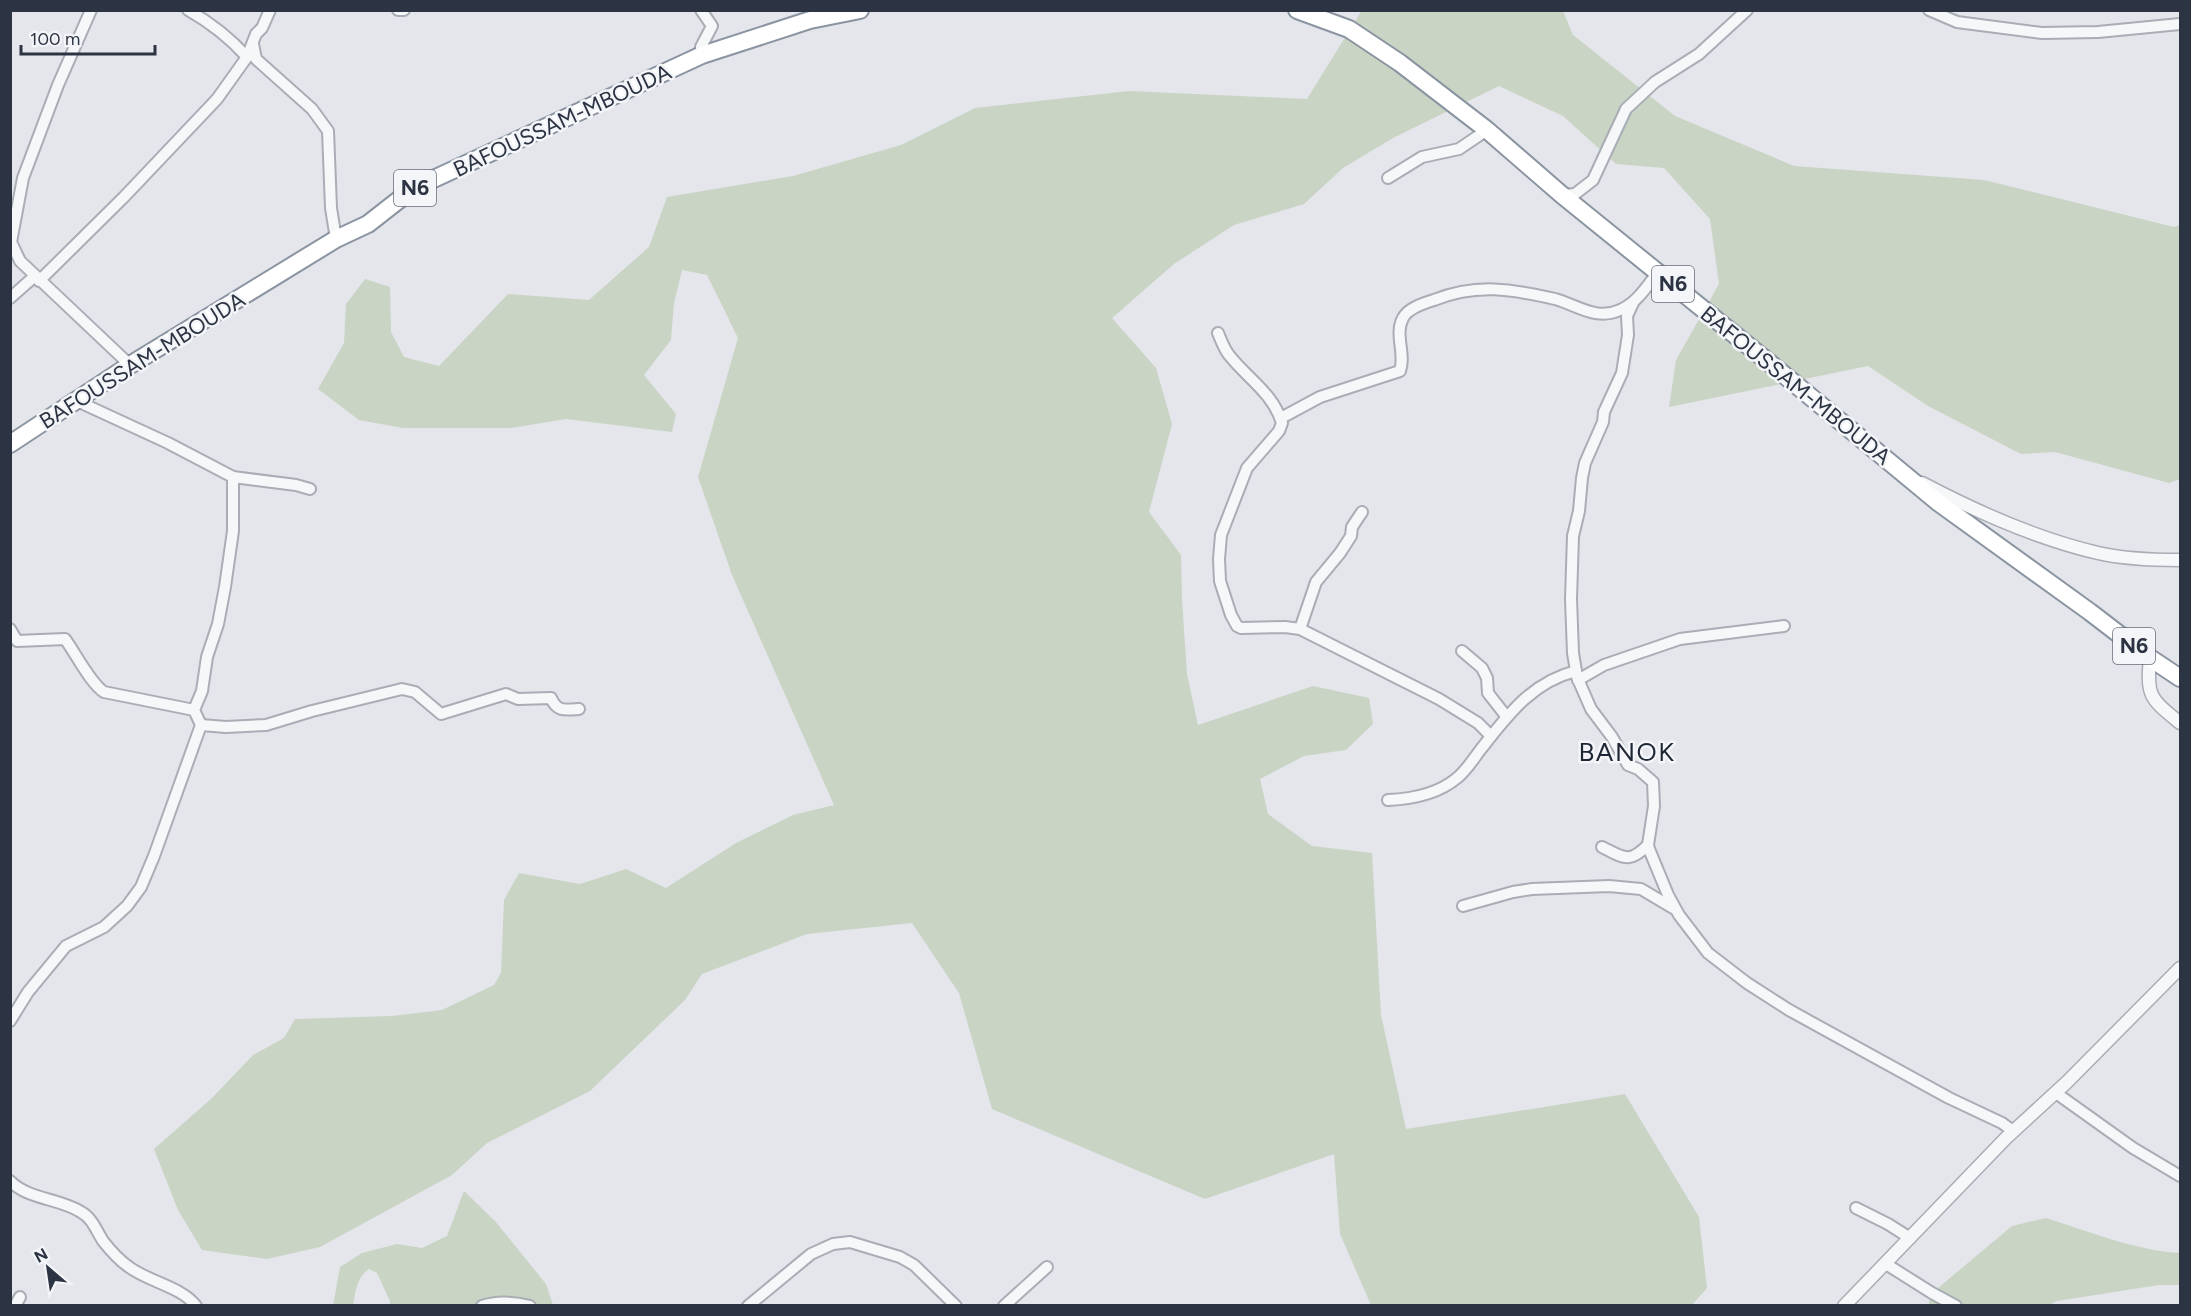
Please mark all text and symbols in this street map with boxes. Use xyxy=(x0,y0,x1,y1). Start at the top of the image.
scale bar xyxy=(21,18,154,56)
text: 100 m xyxy=(30,28,80,50)
street label: BAFOUSSAM-MBOUDA xyxy=(449,58,676,183)
road number: N6 xyxy=(394,170,436,206)
road number: N6 xyxy=(1652,266,1694,302)
street label: BAFOUSSAM-MBOUDA xyxy=(34,286,250,435)
street label: BAFOUSSAM-MBOUDA xyxy=(1695,300,1896,471)
road number: N6 xyxy=(2113,628,2155,664)
district label: BANOK xyxy=(1578,736,1676,768)
north arrow xyxy=(18,1238,78,1298)
text: N xyxy=(31,1244,51,1267)

